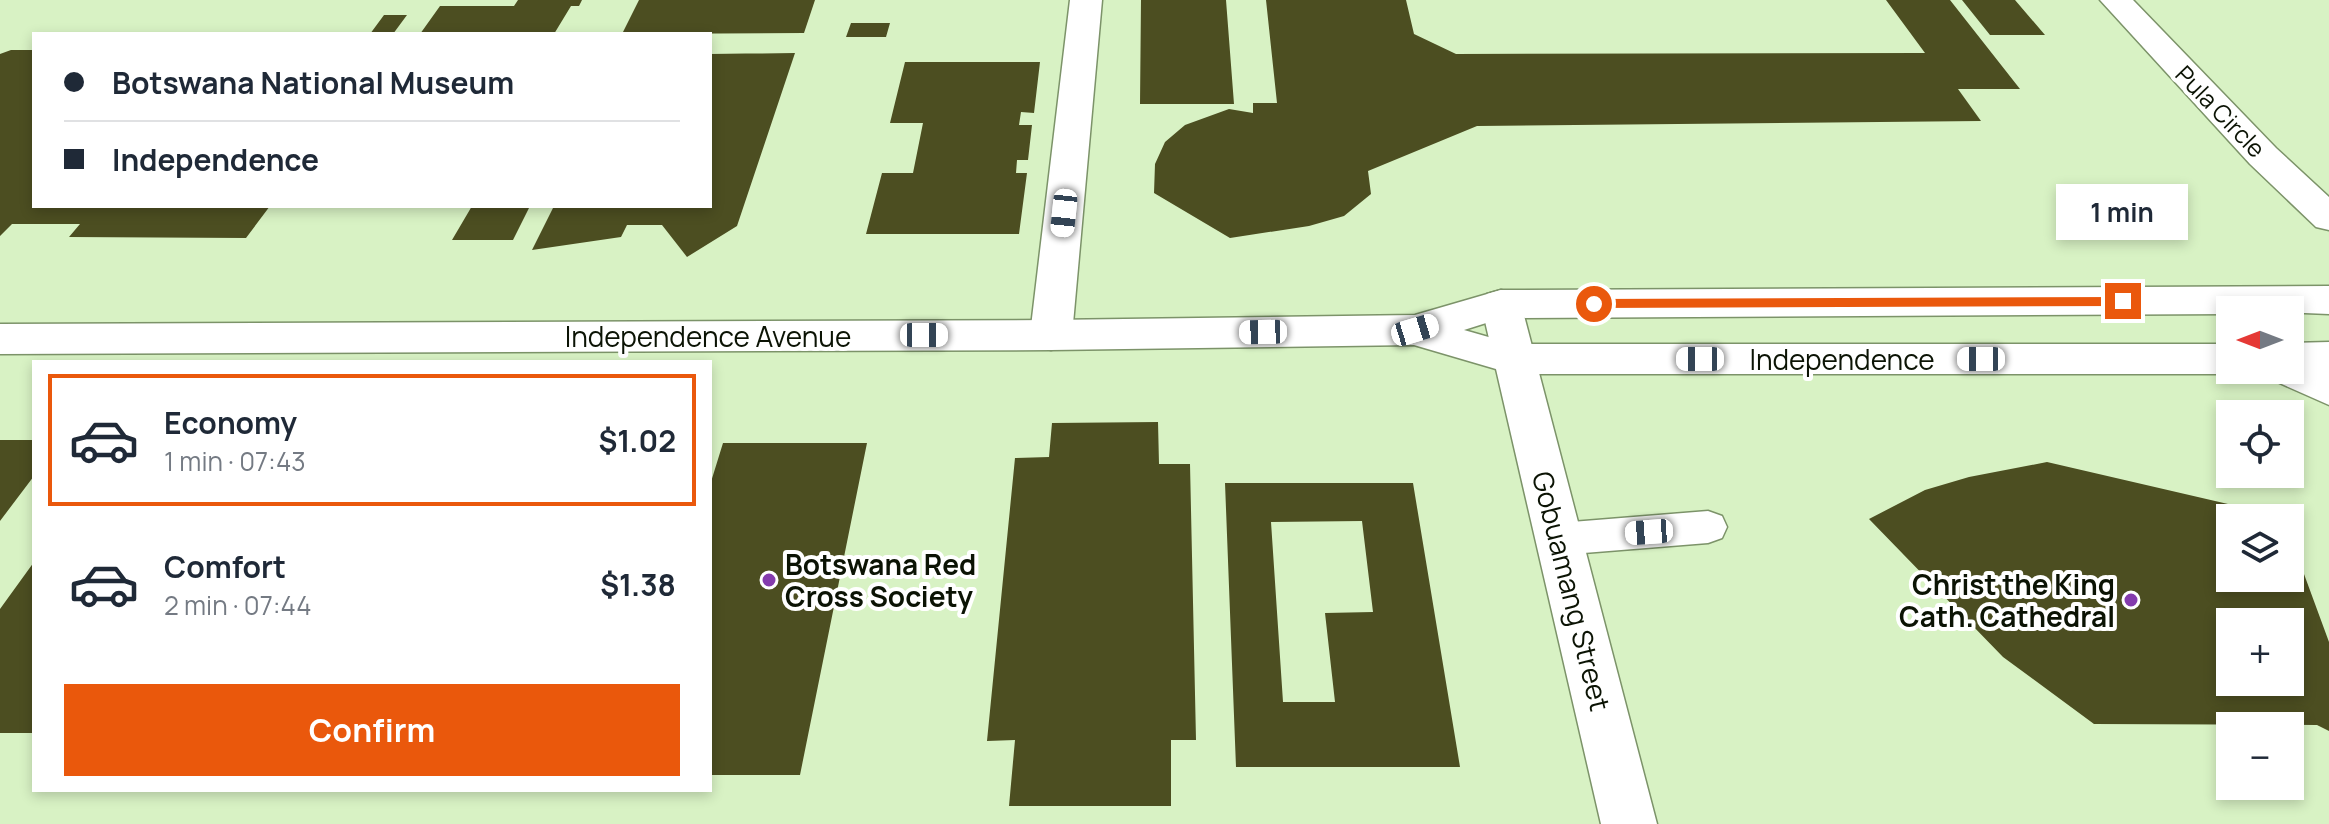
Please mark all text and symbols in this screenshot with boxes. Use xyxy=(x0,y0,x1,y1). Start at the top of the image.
street label: Pula Circle xyxy=(2169,58,2273,164)
text: Botswana National Museum xyxy=(112,62,514,103)
text: Independence xyxy=(112,139,319,180)
callout: 1 min xyxy=(2057,185,2189,241)
car xyxy=(1050,188,1078,238)
text: 1 min xyxy=(2090,194,2154,230)
route end xyxy=(2105,283,2141,319)
route start xyxy=(1576,286,1612,322)
north arrow xyxy=(2216,296,2304,384)
map controls xyxy=(2216,296,2304,800)
car xyxy=(1389,312,1441,348)
street label: Independence Avenue xyxy=(565,317,851,355)
car xyxy=(1239,320,1287,344)
car xyxy=(900,323,948,347)
street label: Independence xyxy=(1749,340,1935,378)
car xyxy=(1676,347,1724,371)
car xyxy=(1957,347,2005,371)
button: locate xyxy=(2216,400,2304,488)
text: Economy xyxy=(164,402,297,443)
icon: car xyxy=(68,404,140,476)
text: $1.02 xyxy=(599,420,676,461)
text: 1 min · 07:43 xyxy=(164,443,306,479)
street label: Gobuamang Street xyxy=(1524,467,1620,715)
button: layers xyxy=(2216,504,2304,592)
car xyxy=(1624,518,1674,546)
place label: Botswana Red Cross Society xyxy=(785,545,976,615)
text: Comfort xyxy=(164,546,286,587)
icon: car xyxy=(68,548,140,620)
text: $1.38 xyxy=(600,564,676,605)
place label: Christ the King Cath. Cathedral xyxy=(1899,565,2115,635)
marker: Botswana Red Cross Society xyxy=(760,571,778,589)
text: 2 min · 07:44 xyxy=(164,587,311,623)
marker: Christ the King Cath. Cathedral xyxy=(2122,591,2140,609)
button: + xyxy=(2216,608,2304,696)
button: Confirm xyxy=(64,684,680,776)
button: − xyxy=(2216,712,2304,800)

